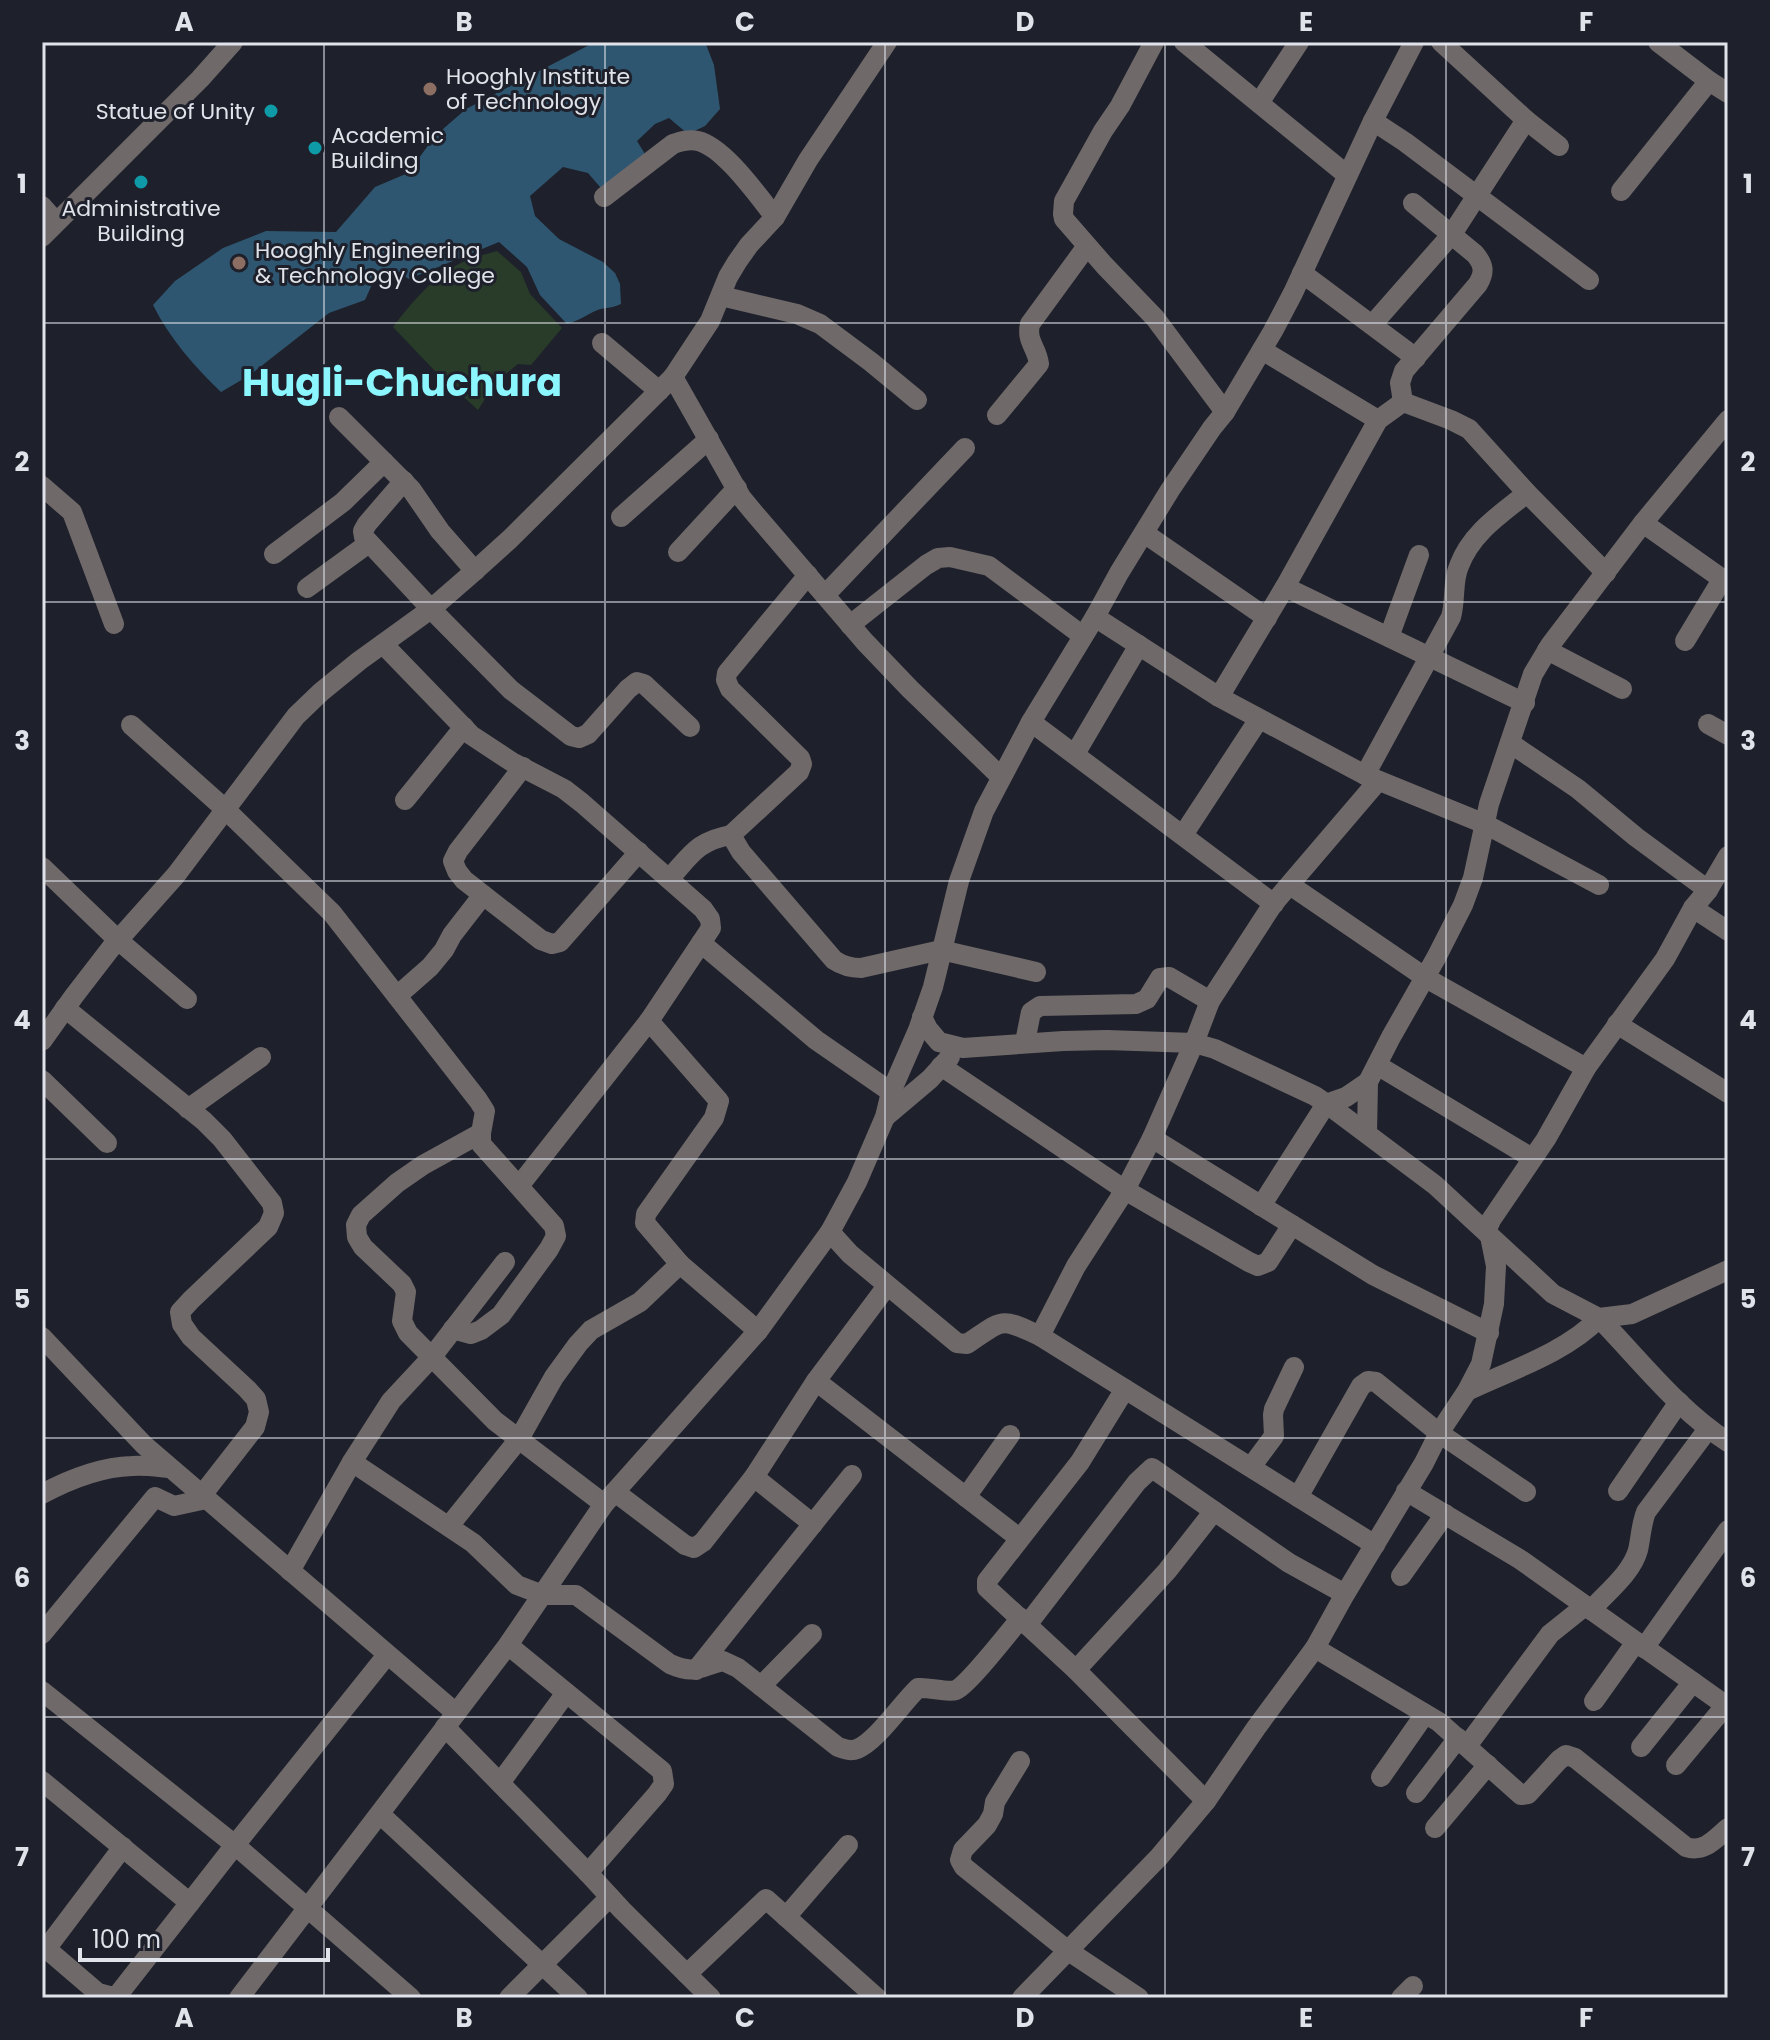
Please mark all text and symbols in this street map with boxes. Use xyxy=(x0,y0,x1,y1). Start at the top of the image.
text: A xyxy=(174,4,194,40)
text: B xyxy=(455,4,473,40)
text: C xyxy=(735,4,755,40)
text: D xyxy=(1016,4,1035,40)
text: E xyxy=(1299,4,1313,40)
text: F xyxy=(1579,4,1593,40)
place label: Hooghly Institute of Technology xyxy=(446,61,630,117)
marker: Hooghly Institute of Technology xyxy=(421,80,439,98)
place label: Statue of Unity xyxy=(96,96,256,127)
marker: Statue of Unity xyxy=(262,102,280,120)
place label: Academic Building xyxy=(331,120,444,176)
marker: Academic Building xyxy=(306,139,324,157)
text: 1 xyxy=(17,166,27,202)
text: 1 xyxy=(1743,166,1753,202)
marker: Administrative Building xyxy=(132,173,150,191)
place label: Administrative Building xyxy=(61,193,221,249)
place label: Hooghly Engineering & Technology College xyxy=(255,235,495,291)
marker: Hooghly Engineering & Technology College xyxy=(230,254,248,272)
district label: Hugli-Chuchura xyxy=(242,356,562,409)
text: 2 xyxy=(15,444,30,480)
text: 2 xyxy=(1741,444,1756,480)
text: 3 xyxy=(14,723,30,759)
text: 3 xyxy=(1740,723,1756,759)
text: 4 xyxy=(13,1002,31,1038)
text: 4 xyxy=(1739,1002,1757,1038)
text: 5 xyxy=(14,1281,30,1317)
text: 5 xyxy=(1740,1281,1756,1317)
text: 6 xyxy=(14,1560,30,1596)
text: 6 xyxy=(1740,1560,1756,1596)
text: 7 xyxy=(15,1839,29,1875)
text: 7 xyxy=(1741,1839,1755,1875)
scale bar xyxy=(80,1912,328,1962)
text: 100 m xyxy=(92,1923,161,1956)
text: A xyxy=(174,2000,194,2036)
text: B xyxy=(455,2000,473,2036)
text: C xyxy=(735,2000,755,2036)
text: D xyxy=(1016,2000,1035,2036)
text: E xyxy=(1299,2000,1313,2036)
text: F xyxy=(1579,2000,1593,2036)

